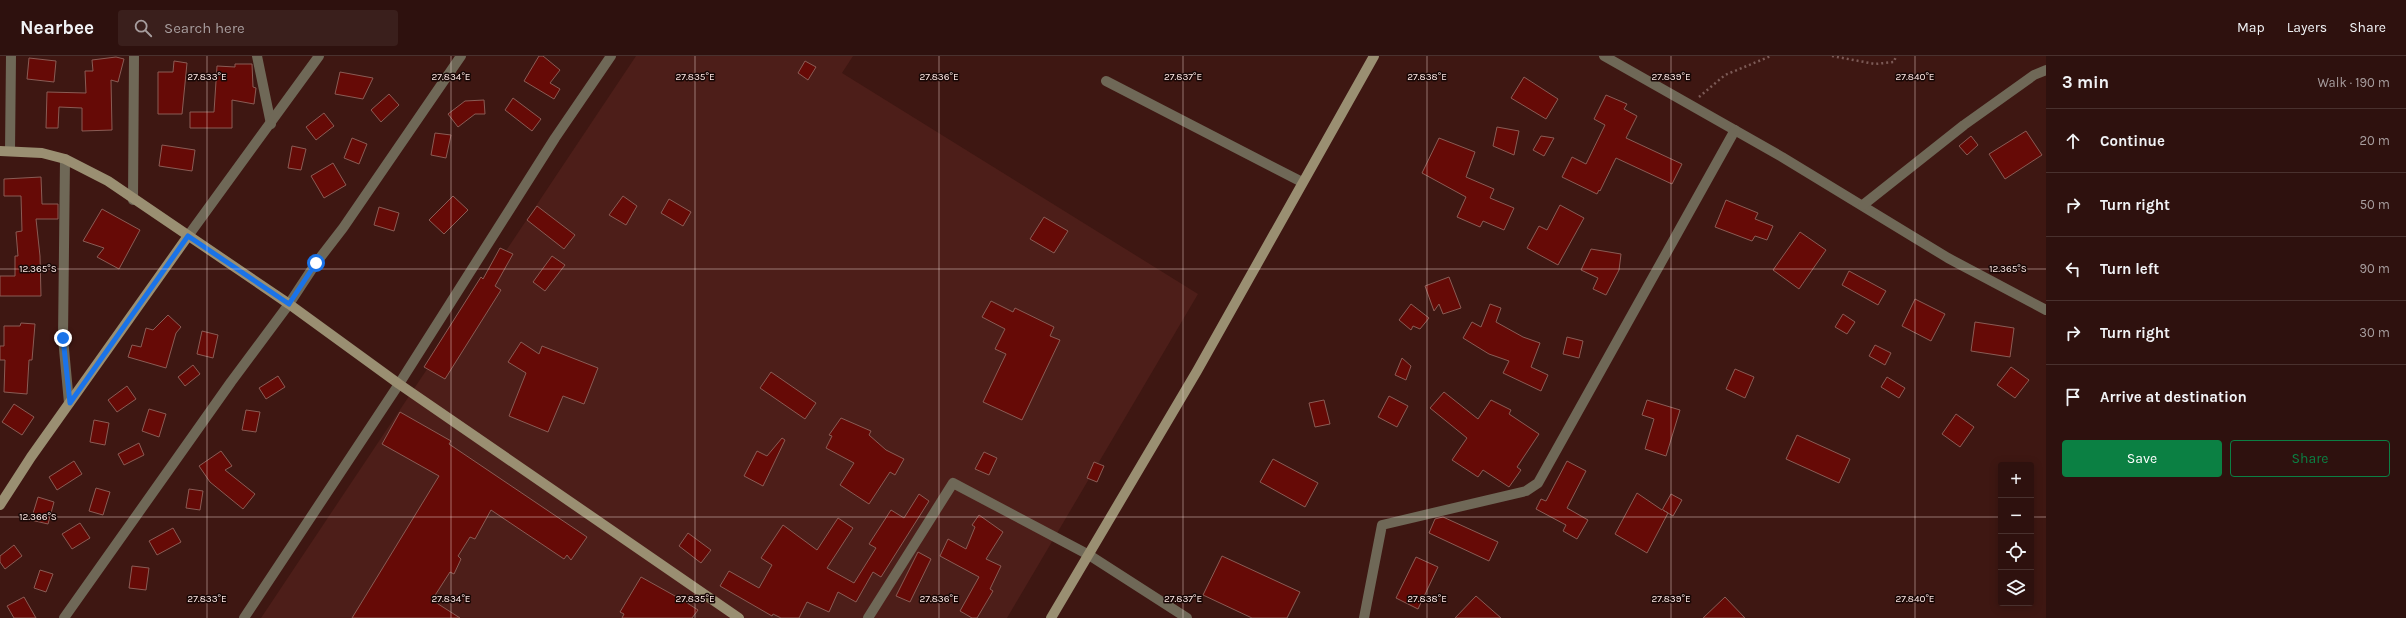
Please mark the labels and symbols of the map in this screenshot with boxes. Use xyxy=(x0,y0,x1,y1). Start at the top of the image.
text: 27.833°E xyxy=(187,71,227,83)
text: 27.834°E xyxy=(432,71,470,83)
text: 27.835°E xyxy=(676,71,715,83)
text: 27.836°E xyxy=(919,71,959,83)
text: 27.837°E xyxy=(1164,71,1202,83)
text: 27.838°E xyxy=(1407,71,1447,83)
text: 27.839°E xyxy=(1651,71,1691,83)
text: 27.840°E xyxy=(1896,71,1934,83)
route start xyxy=(307,254,325,272)
text: 12.365°S xyxy=(19,263,57,275)
text: 12.365°S xyxy=(1989,263,2027,275)
route end xyxy=(54,329,72,347)
text: 12.366°S xyxy=(19,511,57,523)
text: 27.833°E xyxy=(187,593,227,605)
text: 27.834°E xyxy=(432,593,470,605)
text: 27.835°E xyxy=(676,593,715,605)
text: 27.836°E xyxy=(919,593,959,605)
text: 27.837°E xyxy=(1164,593,1202,605)
text: 27.838°E xyxy=(1407,593,1447,605)
text: 27.839°E xyxy=(1651,593,1691,605)
text: 27.840°E xyxy=(1896,593,1934,605)

